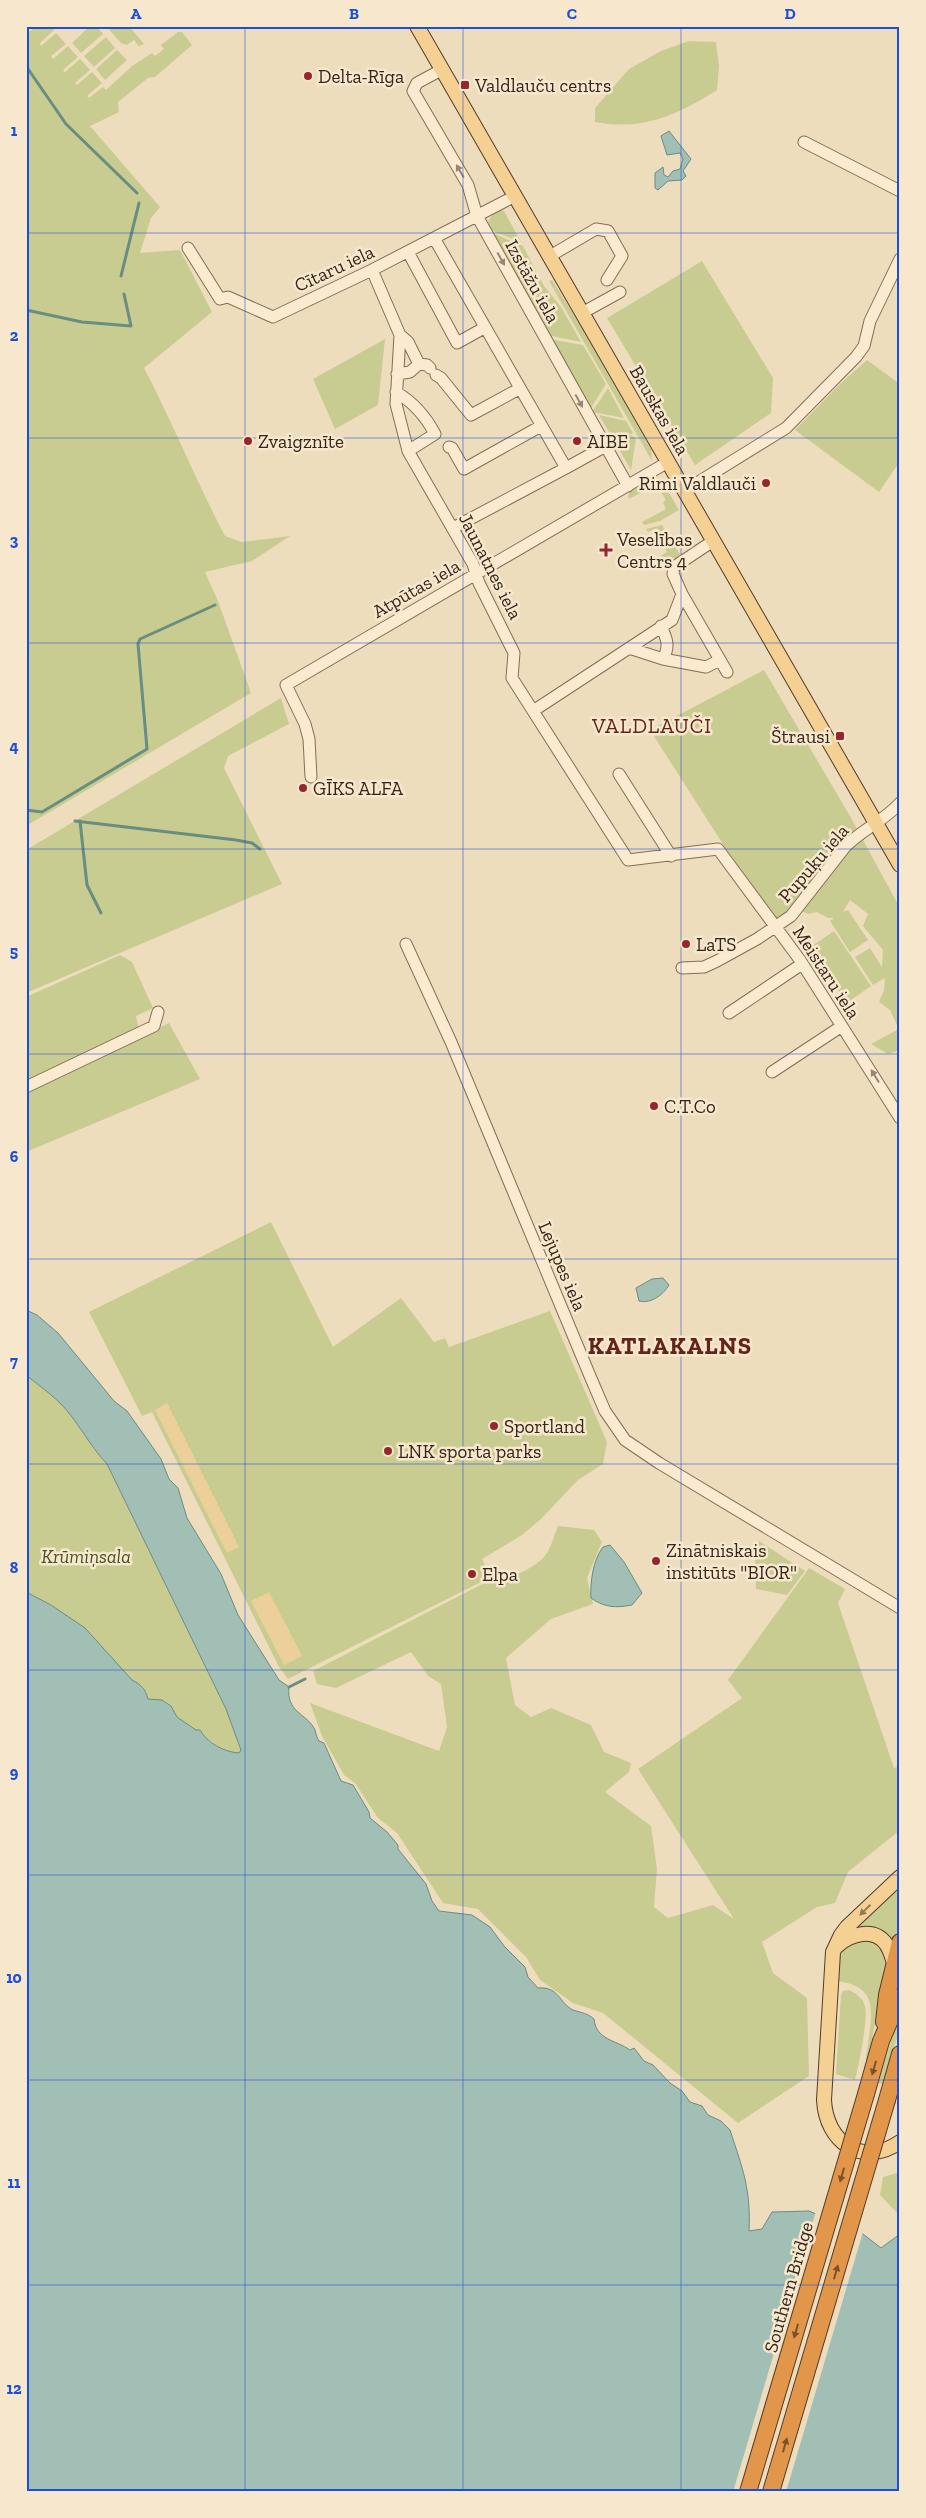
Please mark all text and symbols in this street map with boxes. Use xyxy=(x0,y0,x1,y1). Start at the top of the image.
text: A xyxy=(131,4,142,23)
text: B xyxy=(349,4,359,23)
text: C xyxy=(567,4,577,23)
text: D xyxy=(784,4,796,23)
place label: Delta-Rīga xyxy=(318,65,404,88)
marker: Delta-Rīga xyxy=(302,70,314,82)
place label: Valdlauču centrs xyxy=(474,74,611,97)
marker: Valdlauču centrs xyxy=(459,79,471,91)
text: 1 xyxy=(11,121,18,140)
one-way arrow xyxy=(456,164,464,179)
street label: Izstāžu iela xyxy=(500,236,565,327)
street label: Cītaru iela xyxy=(291,240,378,297)
one-way arrow xyxy=(496,252,505,266)
text: 2 xyxy=(10,326,19,345)
street label: Bauskas iela xyxy=(625,361,694,459)
one-way arrow xyxy=(575,394,583,409)
place label: Zvaigznīte xyxy=(258,430,344,453)
place label: AIBE xyxy=(587,430,628,453)
marker: Zvaigznīte xyxy=(242,435,254,447)
marker: AIBE xyxy=(571,435,583,447)
place label: Rimi Valdlauči xyxy=(639,472,756,495)
marker: Rimi Valdlauči xyxy=(760,477,772,489)
street label: Jaunatnes iela xyxy=(454,509,527,623)
place label: Veselības Centrs 4 xyxy=(616,528,692,573)
text: 3 xyxy=(10,531,19,550)
marker: Veselības Centrs 4 xyxy=(599,543,613,557)
street label: Atpūtas iela xyxy=(368,554,464,623)
district label: VALDLAUČI xyxy=(591,713,712,738)
place label: Štrausi xyxy=(771,725,830,748)
marker: Štrausi xyxy=(834,730,846,742)
text: 4 xyxy=(9,737,19,756)
place label: GĪKS ALFA xyxy=(313,777,404,800)
marker: GĪKS ALFA xyxy=(297,782,309,794)
street label: Pupuķu iela xyxy=(773,820,854,907)
street label: Meistaru iela xyxy=(788,921,865,1023)
place label: LaTS xyxy=(696,933,736,956)
marker: LaTS xyxy=(680,938,692,950)
text: 5 xyxy=(10,942,18,961)
one-way arrow xyxy=(870,1070,880,1083)
place label: C.T.Co xyxy=(664,1095,716,1118)
marker: C.T.Co xyxy=(648,1100,660,1112)
text: 6 xyxy=(10,1147,19,1166)
street label: Lejupes iela xyxy=(533,1218,592,1315)
district label: KATLAKALNS xyxy=(588,1331,752,1360)
text: 7 xyxy=(10,1352,18,1371)
place label: Sportland xyxy=(504,1415,585,1438)
marker: Sportland xyxy=(488,1420,500,1432)
place label: LNK sporta parks xyxy=(398,1440,541,1463)
marker: LNK sporta parks xyxy=(382,1445,394,1457)
place label: Zinātniskais institūts "BIOR" xyxy=(666,1539,797,1584)
park label: Krūmiņsala xyxy=(41,1545,131,1568)
marker: Zinātniskais institūts "BIOR" xyxy=(650,1555,662,1567)
text: 8 xyxy=(10,1558,19,1577)
place label: Elpa xyxy=(482,1563,518,1586)
marker: Elpa xyxy=(466,1568,478,1580)
text: 9 xyxy=(10,1763,19,1782)
one-way arrow xyxy=(859,1904,871,1916)
text: 10 xyxy=(6,1968,22,1987)
one-way arrow xyxy=(869,2060,877,2075)
one-way arrow xyxy=(838,2167,846,2182)
text: 11 xyxy=(8,2173,21,2192)
street label: Southern Bridge xyxy=(759,2219,818,2355)
one-way arrow xyxy=(832,2265,840,2280)
one-way arrow xyxy=(792,2323,800,2338)
text: 12 xyxy=(6,2379,22,2398)
one-way arrow xyxy=(781,2437,789,2452)

